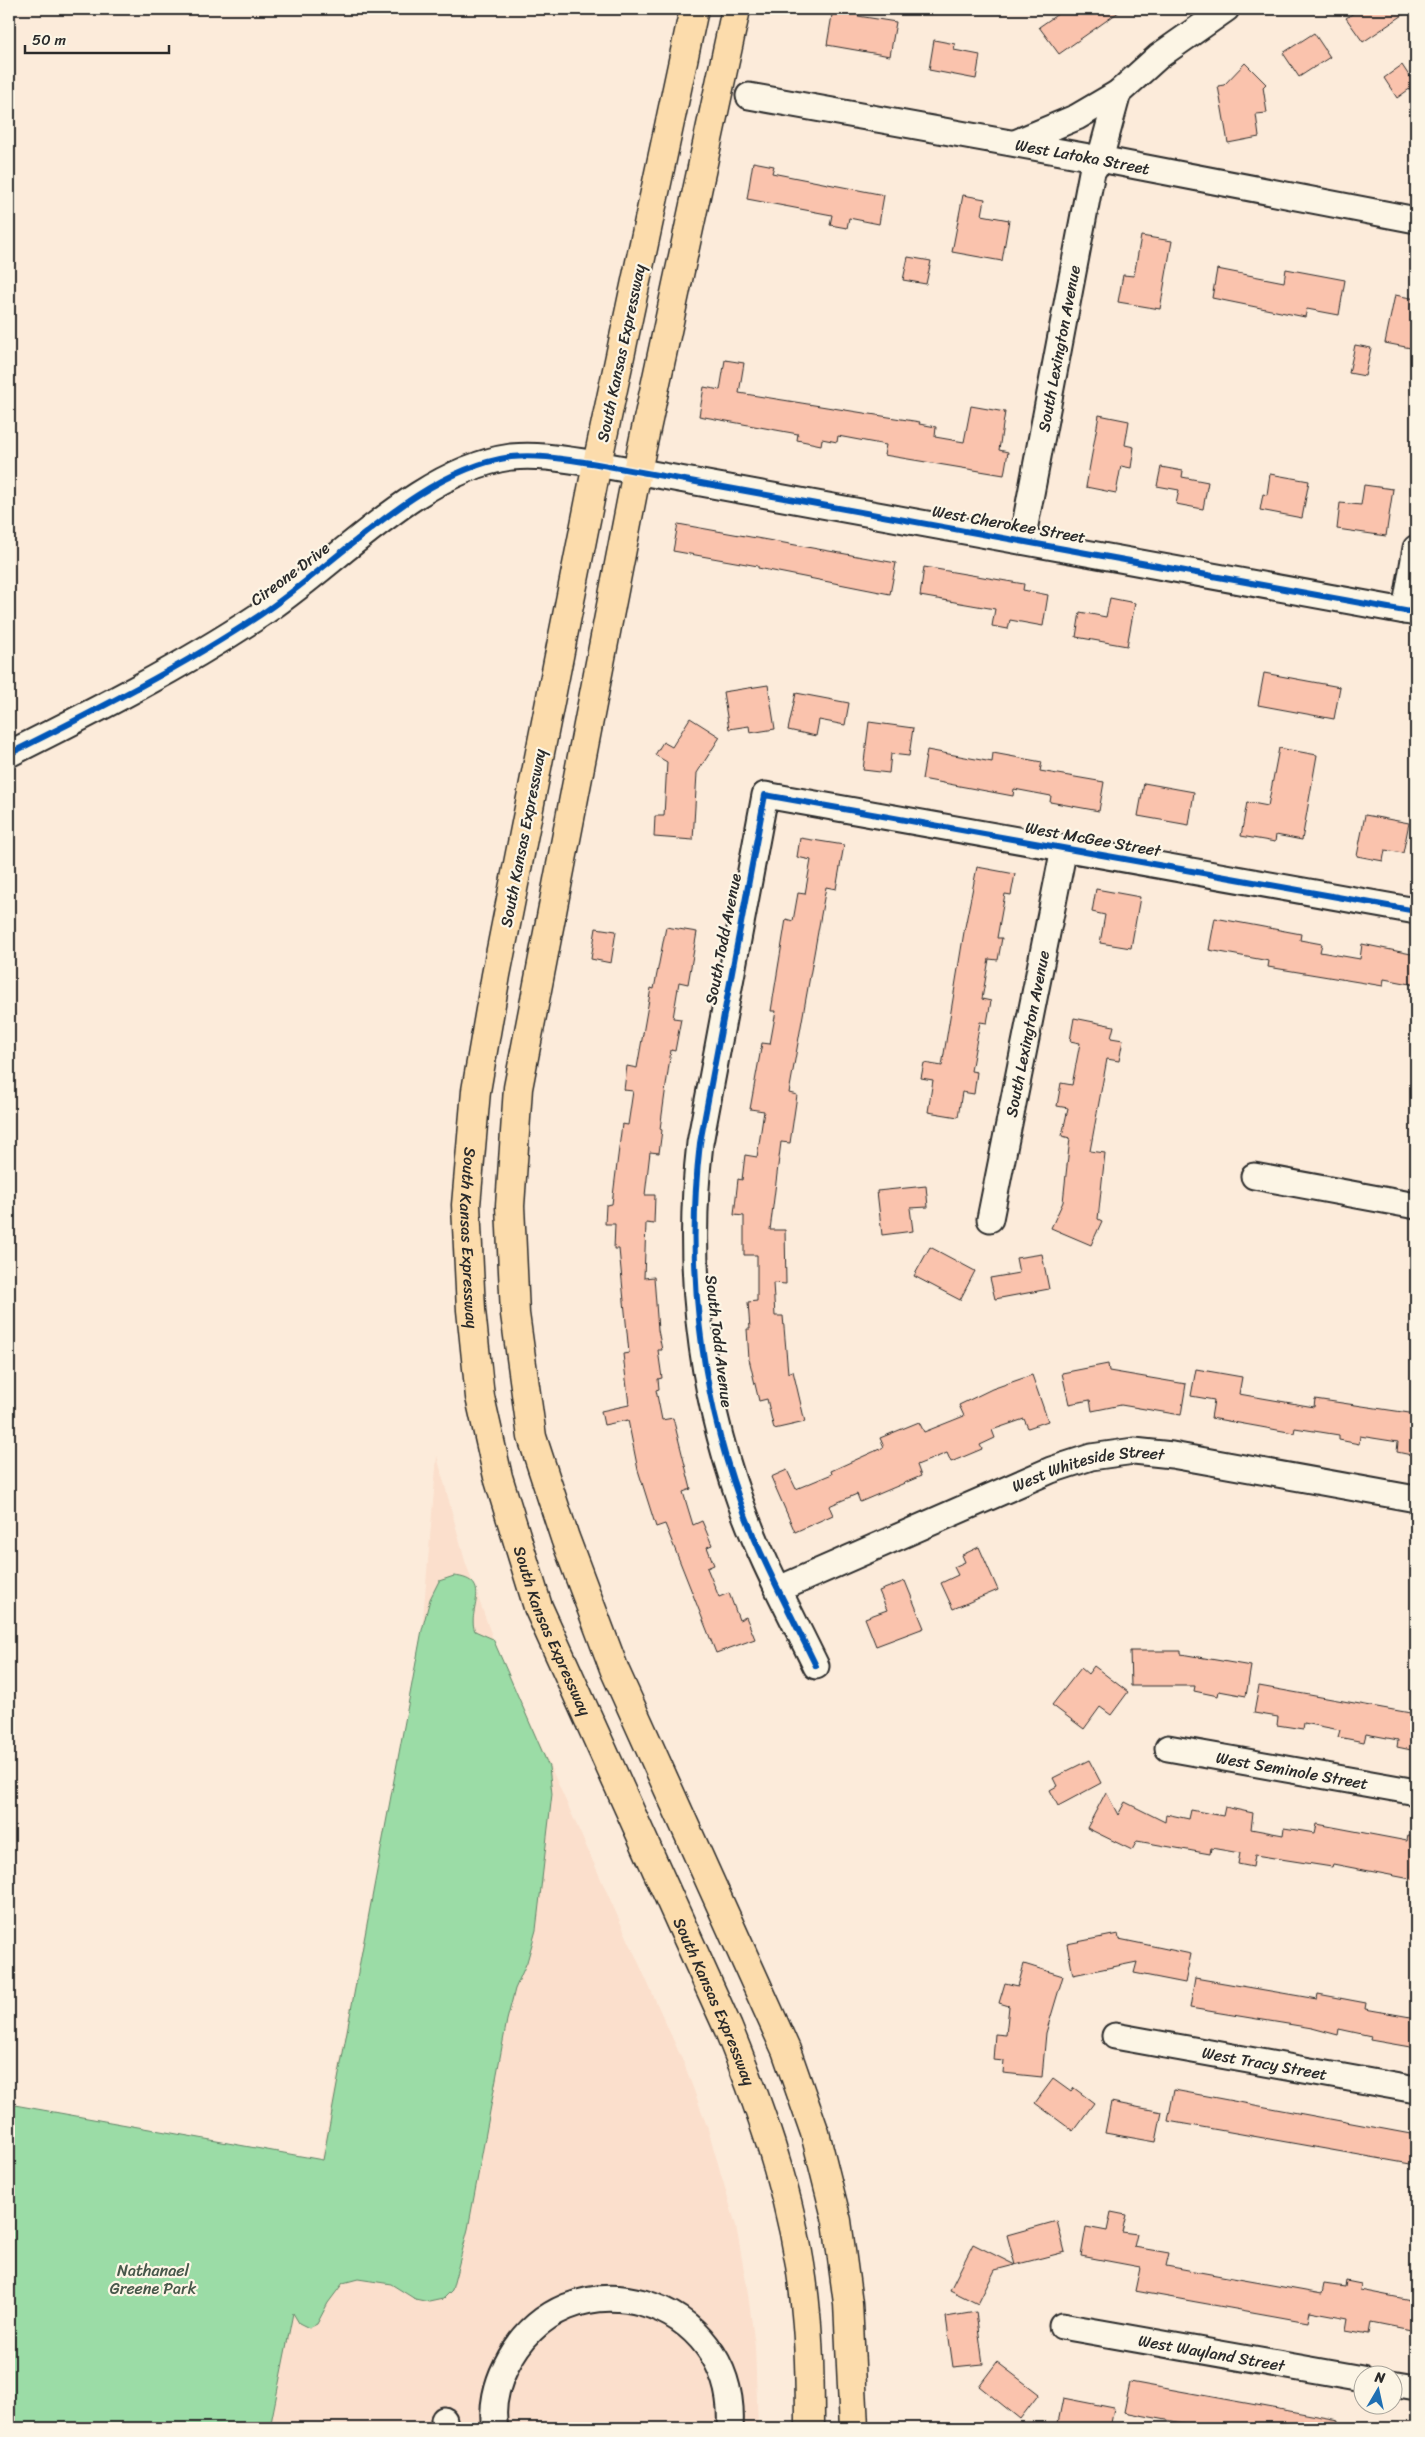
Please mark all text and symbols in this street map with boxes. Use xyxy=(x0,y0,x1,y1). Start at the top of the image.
scale bar xyxy=(25,22,169,54)
text: 50 m xyxy=(32,27,67,53)
street label: West Latoka Street xyxy=(1013,130,1152,183)
street label: South Kansas Expressway xyxy=(588,261,654,445)
street label: South Lexington Avenue xyxy=(1029,263,1089,434)
street label: West Cherokee Street xyxy=(930,496,1088,552)
street label: Cireone Drive xyxy=(244,534,336,614)
street label: South Kansas Expressway xyxy=(491,746,555,930)
street label: West McGee Street xyxy=(1023,813,1164,865)
street label: South Todd Avenue xyxy=(696,870,750,1007)
street label: South Lexington Avenue xyxy=(996,948,1058,1120)
street label: South Kansas Expressway xyxy=(451,1146,487,1330)
street label: South Todd Avenue xyxy=(696,1273,742,1409)
street label: West Whiteside Street xyxy=(1007,1436,1166,1500)
street label: South Kansas Expressway xyxy=(505,1542,600,1721)
street label: West Seminole Street xyxy=(1214,1742,1370,1798)
street label: South Kansas Expressway xyxy=(665,1912,764,2091)
street label: West Tracy Street xyxy=(1200,2037,1330,2088)
park label: Nathanael Greene Park xyxy=(110,2256,197,2303)
street label: West Wayland Street xyxy=(1136,2325,1288,2380)
north arrow xyxy=(1352,2364,1402,2414)
text: N xyxy=(1372,2364,1387,2391)

